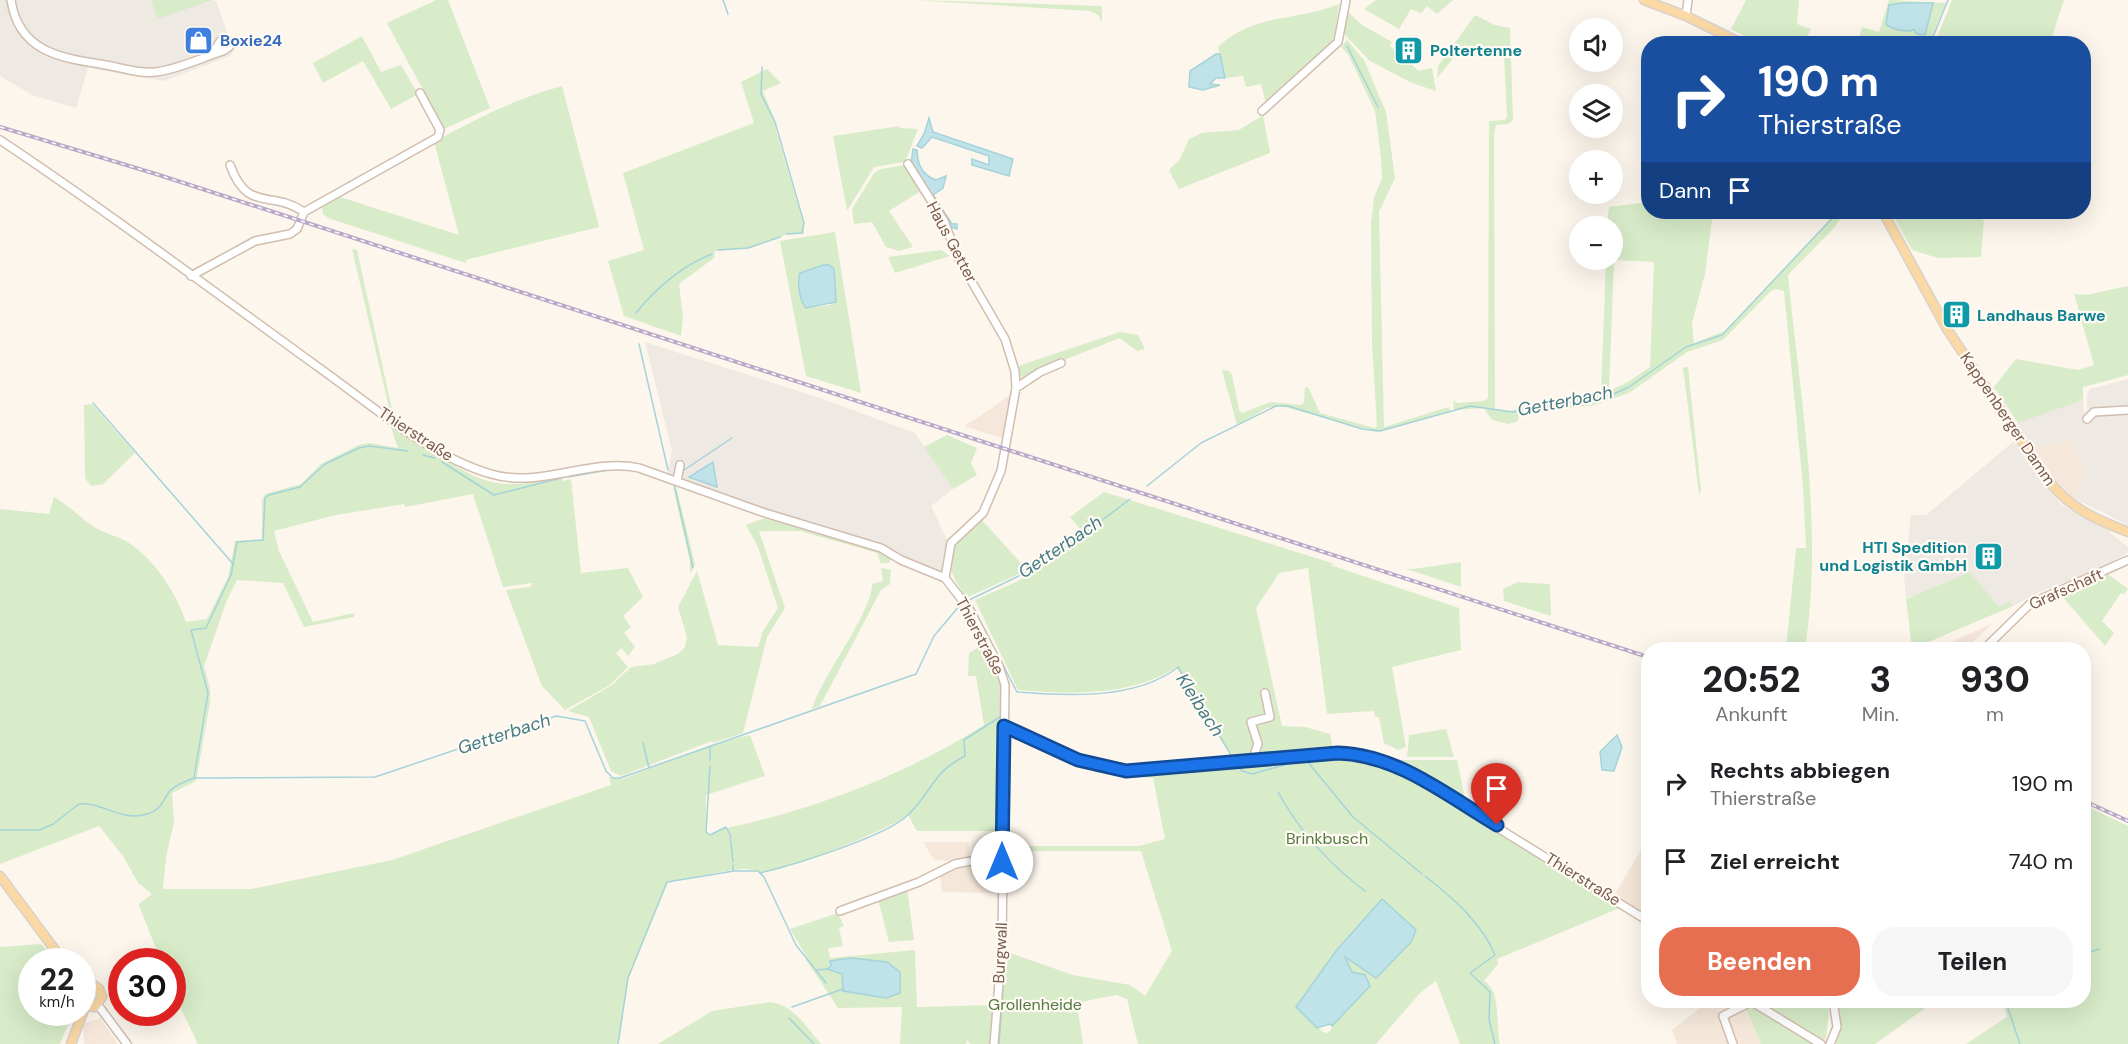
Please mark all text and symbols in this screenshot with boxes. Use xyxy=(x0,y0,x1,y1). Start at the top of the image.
map controls xyxy=(1569,18,1623,270)
button: sound xyxy=(1569,18,1623,72)
shop icon: Boxie24 xyxy=(183,24,215,56)
place label: Boxie24 xyxy=(220,30,282,51)
building icon: Poltertenne xyxy=(1393,34,1425,66)
place label: Poltertenne xyxy=(1430,40,1522,61)
text: 190 m xyxy=(1758,54,1879,109)
icon: right xyxy=(1659,60,1737,138)
button: layers xyxy=(1569,84,1623,138)
text: Thierstraße xyxy=(1758,107,1902,142)
button: + xyxy=(1569,150,1623,204)
icon: arrive xyxy=(1723,174,1756,207)
text: Dann xyxy=(1659,176,1711,205)
street label: Haus Getter xyxy=(922,198,982,286)
button: − xyxy=(1569,216,1623,270)
building icon: Landhaus Barwe xyxy=(1940,299,1972,331)
place label: Landhaus Barwe xyxy=(1977,305,2106,326)
street label: Kappenberger Damm xyxy=(1955,348,2061,490)
water label: Getterbach xyxy=(1515,380,1615,422)
street label: Thierstraße xyxy=(375,402,457,466)
water label: Getterbach xyxy=(1013,510,1107,584)
place label: HTI Spedition und Logistik GmbH xyxy=(1819,537,1967,576)
building icon: HTI Spedition und Logistik GmbH xyxy=(1972,540,2004,572)
street label: Grafschaft xyxy=(2026,563,2106,615)
street label: Thierstraße xyxy=(951,594,1009,678)
text: 20:52 xyxy=(1702,656,1801,703)
text: 3 xyxy=(1869,656,1891,703)
text: 930 xyxy=(1960,656,2030,703)
water label: Kleibach xyxy=(1171,669,1229,741)
text: Ankunft xyxy=(1715,701,1788,727)
text: Min. xyxy=(1862,701,1899,727)
text: m xyxy=(1986,701,2004,727)
water label: Getterbach xyxy=(454,708,554,760)
text: Rechts abbiegen xyxy=(1710,756,1890,785)
pin xyxy=(1471,763,1522,825)
icon: right xyxy=(1659,767,1692,800)
text: 190 m xyxy=(2012,769,2073,798)
icon: arrive xyxy=(1480,772,1513,805)
text: Thierstraße xyxy=(1710,785,1816,811)
park label: Brinkbusch xyxy=(1286,828,1368,849)
position arrow xyxy=(970,830,1034,894)
icon: arrive xyxy=(1659,845,1692,878)
text: Ziel erreicht xyxy=(1710,847,1840,876)
text: 740 m xyxy=(2009,847,2073,876)
street label: Thierstraße xyxy=(1541,848,1625,910)
street label: Burgwall xyxy=(988,922,1012,984)
button: Beenden xyxy=(1659,927,1860,996)
button: Teilen xyxy=(1872,927,2073,996)
speed limit sign: 30 xyxy=(108,948,186,1026)
text: 22 xyxy=(40,960,74,999)
text: km/h xyxy=(39,992,75,1012)
park label: Grollenheide xyxy=(988,994,1082,1015)

